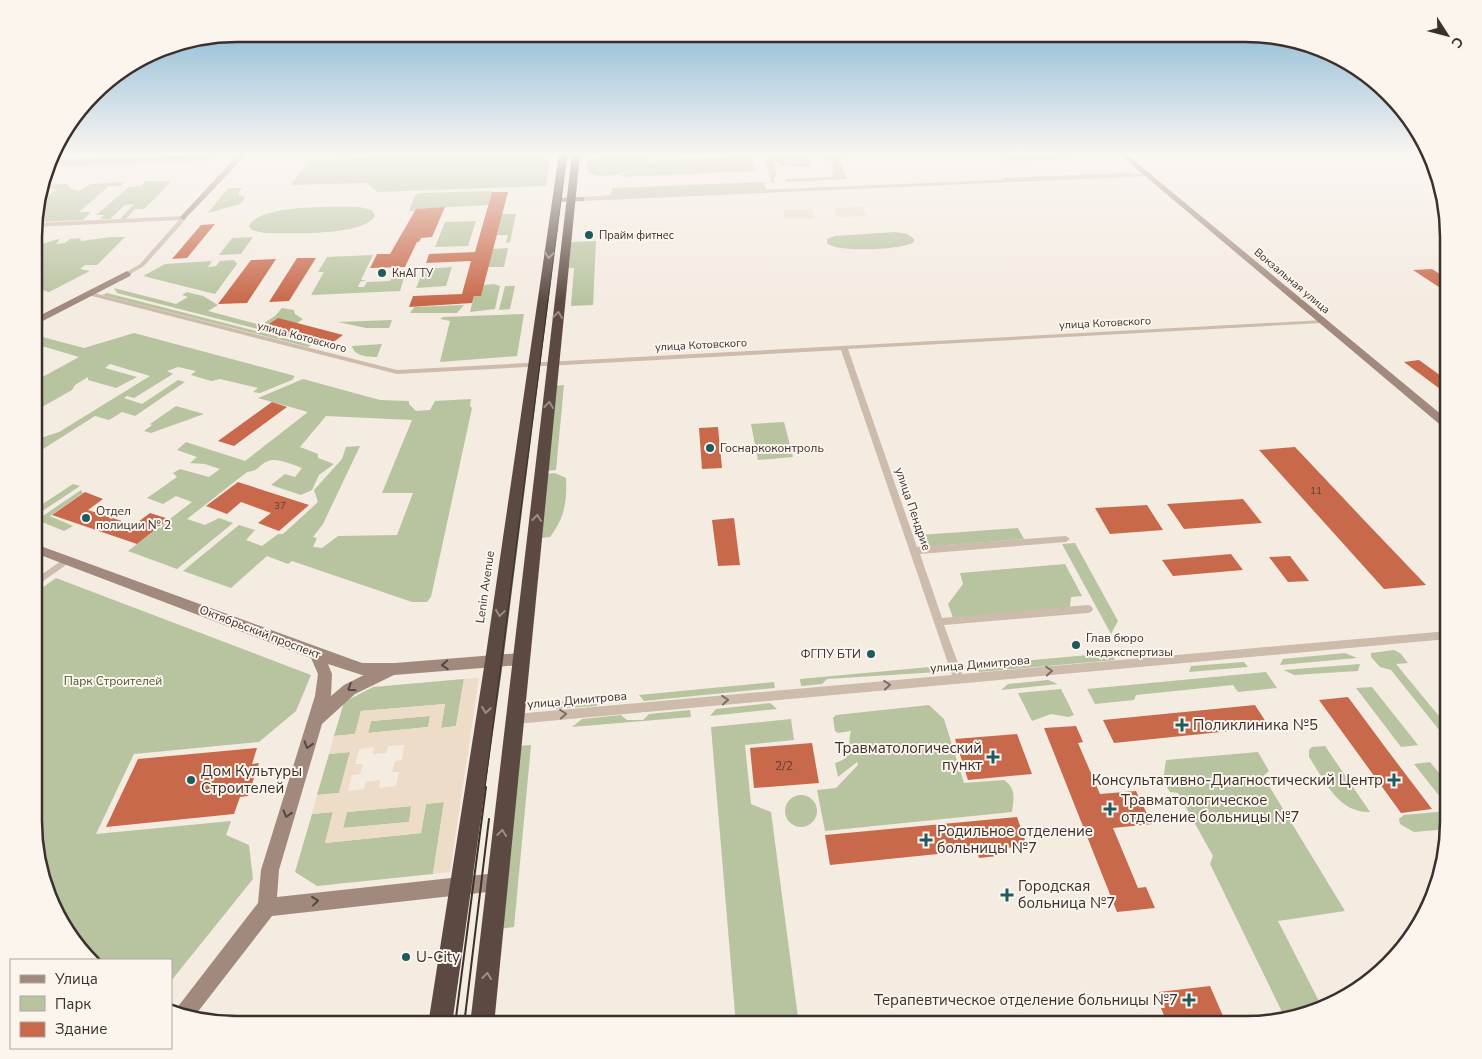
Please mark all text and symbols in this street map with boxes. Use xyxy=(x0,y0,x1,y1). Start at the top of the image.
north arrow xyxy=(1422,10,1472,60)
text: С xyxy=(1446,33,1468,52)
place label: Прайм фитнес xyxy=(599,228,674,243)
marker: Прайм фитнес xyxy=(583,229,595,241)
street label: Вокзальная улица xyxy=(1251,245,1333,317)
one-way arrow xyxy=(544,251,555,259)
place label: КнАГТУ xyxy=(392,266,434,281)
marker: КнАГТУ xyxy=(376,267,388,279)
one-way arrow xyxy=(552,311,563,319)
street label: улица Котовского xyxy=(1059,313,1151,333)
street label: улица Котовского xyxy=(256,318,348,356)
street label: улица Котовского xyxy=(655,335,747,355)
one-way arrow xyxy=(543,400,554,408)
place label: Госнаркоконтроль xyxy=(720,440,824,456)
marker: Госнаркоконтроль xyxy=(704,442,716,454)
street label: улица Пендрие xyxy=(891,465,935,553)
house number: 11 xyxy=(1310,484,1322,498)
house number: 37 xyxy=(274,499,286,513)
place label: Отдел полиции № 2 xyxy=(96,503,171,533)
marker: Отдел полиции № 2 xyxy=(80,512,92,524)
one-way arrow xyxy=(531,513,542,521)
street label: Lenin Avenue xyxy=(472,550,498,624)
street label: Октябрьский проспект xyxy=(197,602,323,663)
one-way arrow xyxy=(495,609,506,617)
place label: Глав бюро медэкспертизы xyxy=(1086,630,1173,660)
marker: Глав бюро медэкспертизы xyxy=(1070,639,1082,651)
place label: ФГПУ БТИ xyxy=(800,646,861,662)
marker: ФГПУ БТИ xyxy=(865,648,877,660)
street label: улица Димитрова xyxy=(929,652,1031,676)
one-way arrow xyxy=(441,660,449,671)
one-way arrow xyxy=(1045,665,1053,676)
park label: Парк Строителей xyxy=(64,673,162,689)
one-way arrow xyxy=(883,680,891,691)
one-way arrow xyxy=(347,682,356,691)
street label: улица Димитрова xyxy=(526,688,628,712)
one-way arrow xyxy=(721,694,729,705)
one-way arrow xyxy=(481,706,492,714)
one-way arrow xyxy=(560,709,568,720)
place label: Поликлиника №5 xyxy=(1193,715,1318,735)
marker: Поликлиника №5 xyxy=(1175,718,1189,732)
place label: Травматологический пункт xyxy=(835,738,982,775)
one-way arrow xyxy=(304,740,314,748)
marker: Травматологический пункт xyxy=(986,750,1000,764)
house number: 2/2 xyxy=(775,758,793,774)
place label: Дом Культуры Строителей xyxy=(201,761,302,798)
place label: Консультативно-Диагностический Центр xyxy=(1092,770,1383,790)
marker: Консультативно-Диагностический Центр xyxy=(1387,773,1401,787)
marker: Дом Культуры Строителей xyxy=(185,774,197,786)
place label: Травматологическое отделение больницы №7 xyxy=(1121,790,1299,827)
marker: Травматологическое отделение больницы №7 xyxy=(1103,802,1117,816)
one-way arrow xyxy=(283,809,293,818)
place label: Родильное отделение больницы №7 xyxy=(937,821,1093,858)
one-way arrow xyxy=(497,829,508,837)
marker: Родильное отделение больницы №7 xyxy=(919,833,933,847)
place label: Городская больница №7 xyxy=(1018,876,1115,913)
marker: Городская больница №7 xyxy=(1000,888,1014,902)
one-way arrow xyxy=(311,896,319,907)
place label: U-City xyxy=(416,947,460,967)
marker: U-City xyxy=(400,951,412,963)
legend xyxy=(10,959,172,1049)
text: Улица xyxy=(54,969,98,989)
one-way arrow xyxy=(481,972,492,980)
place label: Терапевтическое отделение больницы №7 xyxy=(874,990,1178,1010)
marker: Терапевтическое отделение больницы №7 xyxy=(1182,993,1196,1007)
text: Парк xyxy=(55,994,91,1014)
text: Здание xyxy=(55,1019,107,1039)

